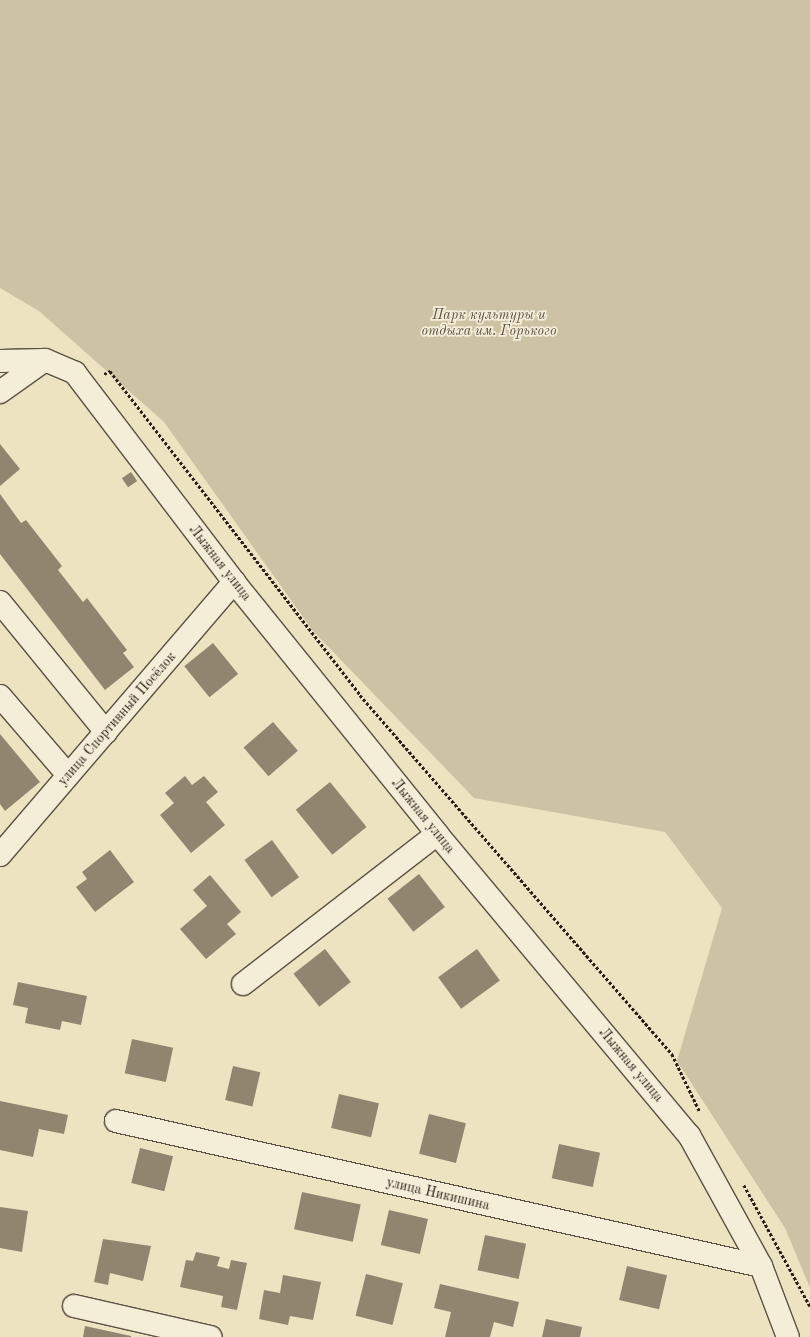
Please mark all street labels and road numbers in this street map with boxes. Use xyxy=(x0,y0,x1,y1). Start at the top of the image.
street label: Лыжная улица xyxy=(185,522,255,604)
street label: улица Спортивный Посёлок xyxy=(54,649,180,789)
street label: Лыжная улица xyxy=(388,775,458,857)
street label: Лыжная улица xyxy=(595,1024,667,1106)
street label: улица Никишина xyxy=(385,1174,491,1214)

